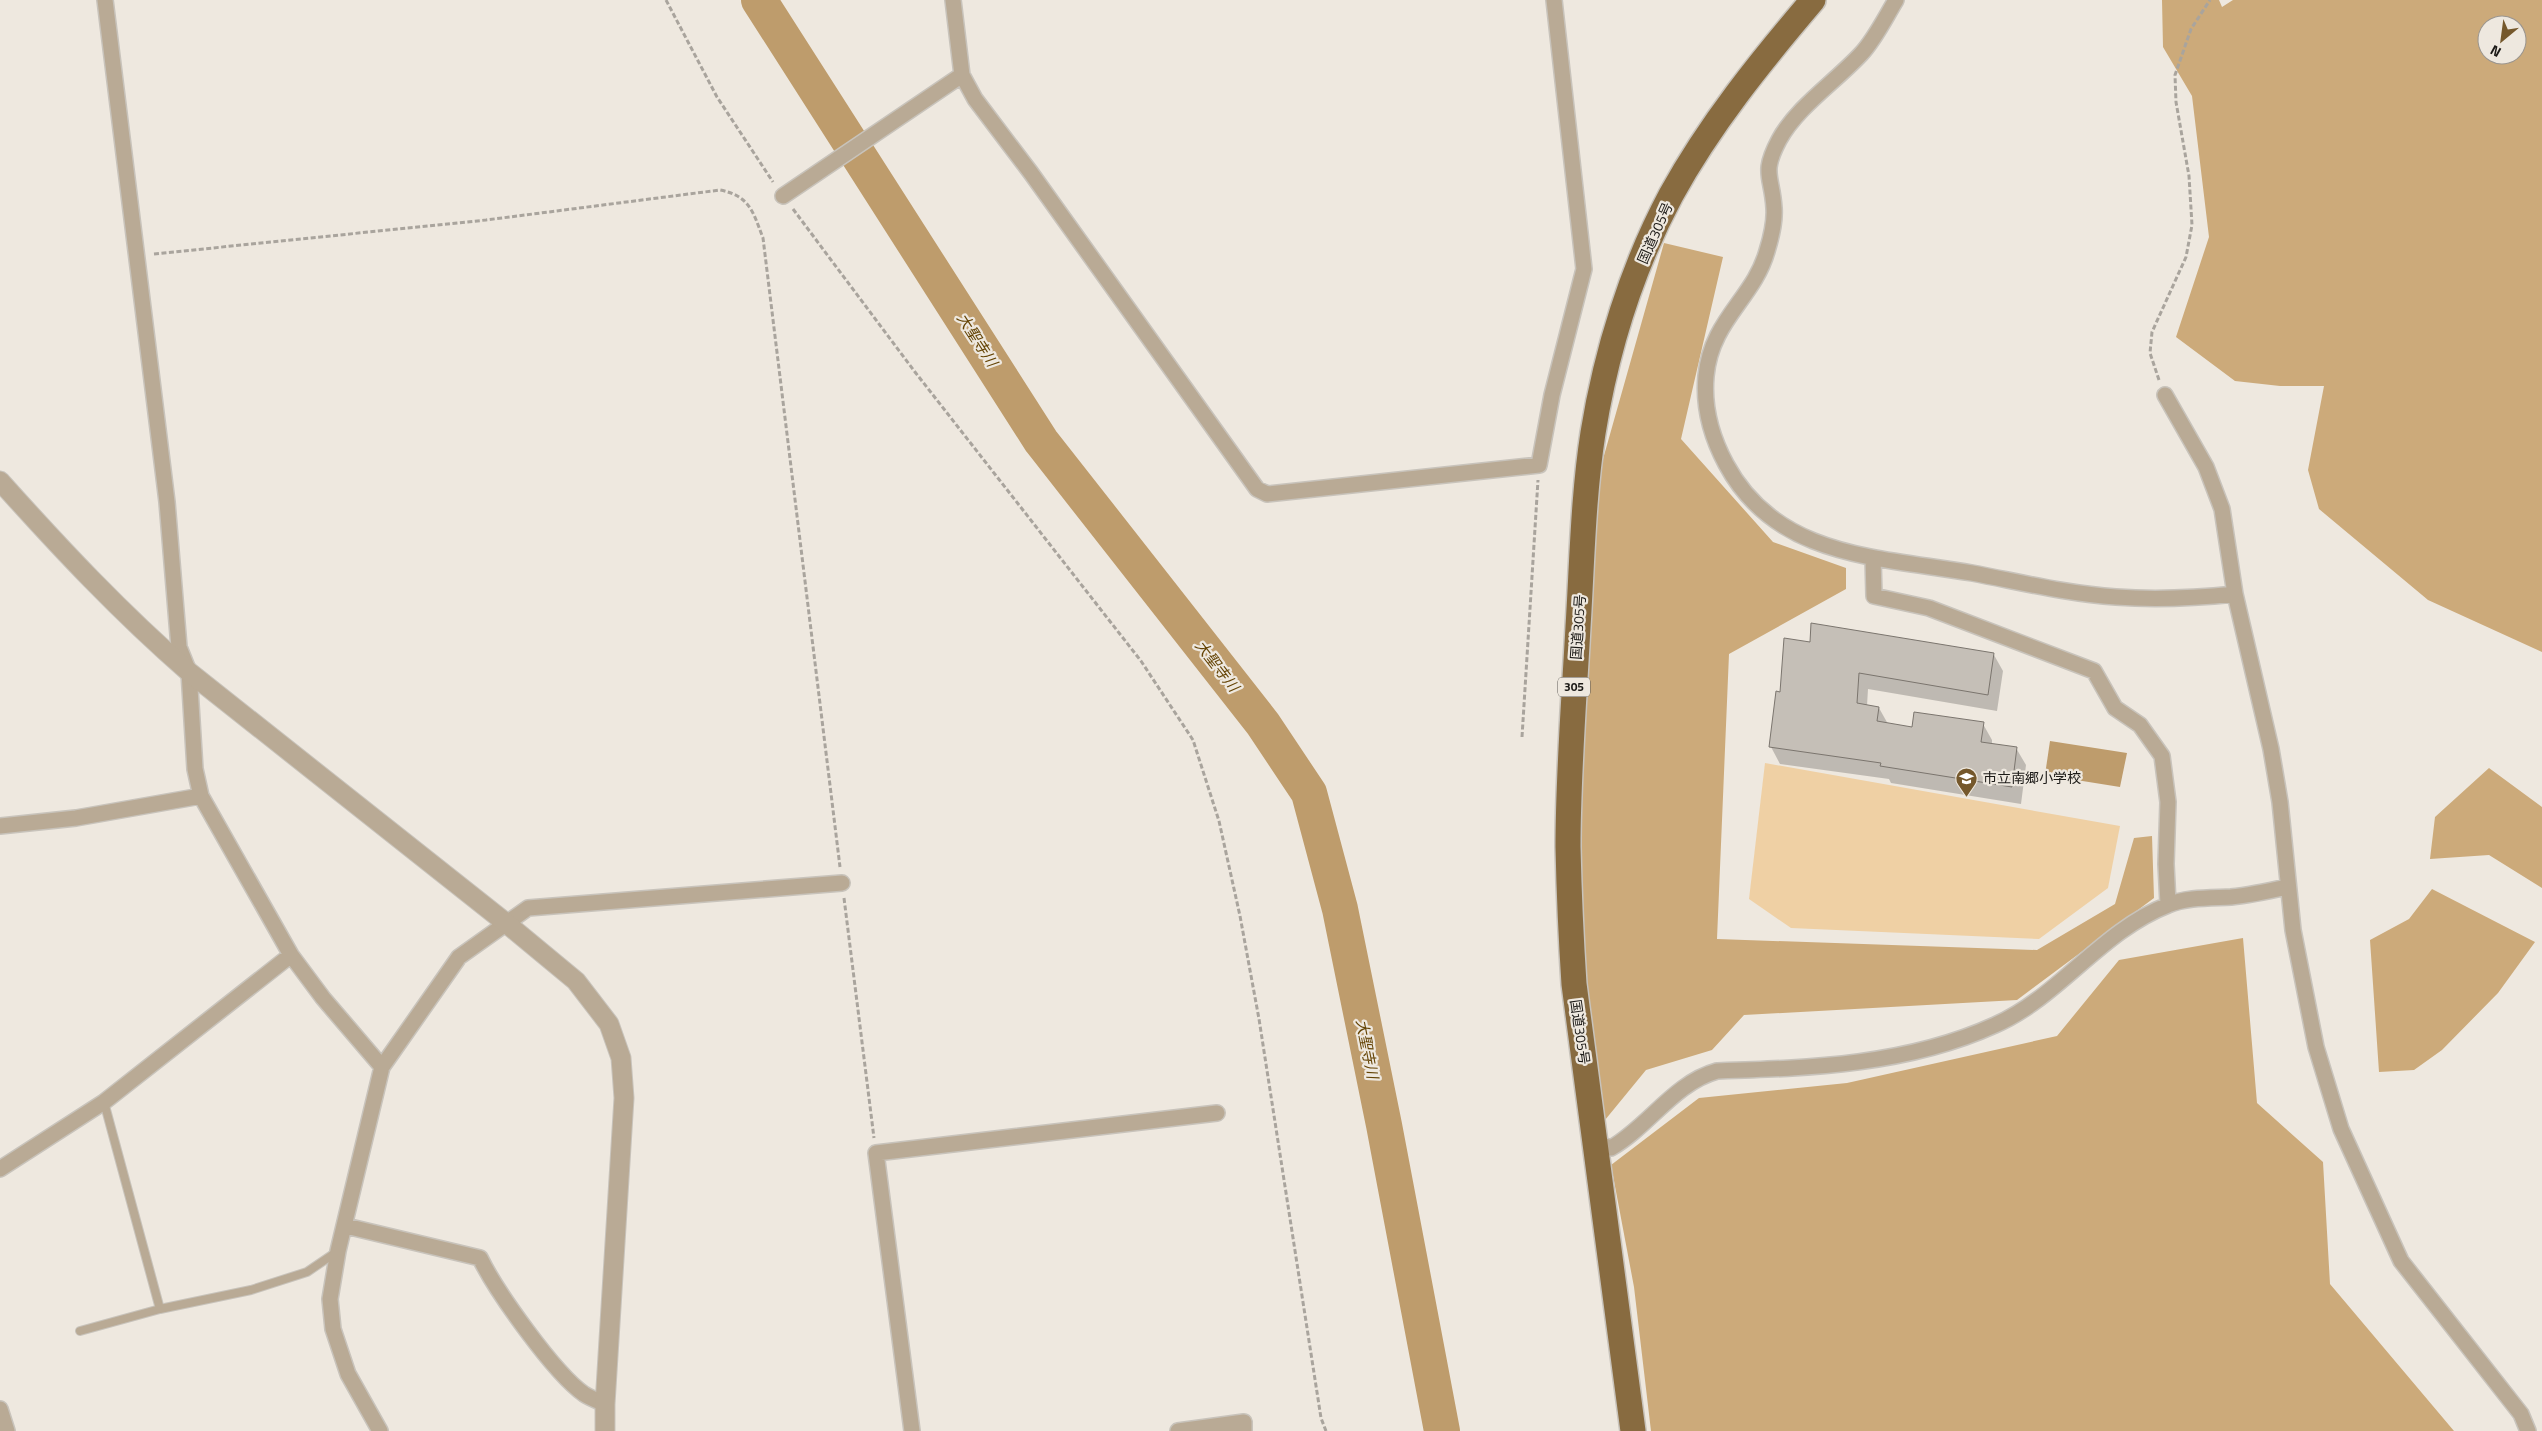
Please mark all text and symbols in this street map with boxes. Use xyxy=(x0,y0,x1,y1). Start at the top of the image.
north arrow xyxy=(2477,15,2527,65)
text: N xyxy=(2486,40,2505,63)
street label: 国道305号 xyxy=(1632,199,1677,267)
water label: 大聖寺川 xyxy=(951,308,1004,373)
street label: 国道305号 xyxy=(1565,594,1590,660)
water label: 大聖寺川 xyxy=(1190,635,1246,698)
road number: 305 xyxy=(1558,678,1590,696)
school or university icon: 市立南郷小学校 xyxy=(1955,766,1979,797)
place label: 市立南郷小学校 xyxy=(1983,767,2081,788)
street label: 国道305号 xyxy=(1566,998,1595,1066)
water label: 大聖寺川 xyxy=(1350,1017,1385,1083)

